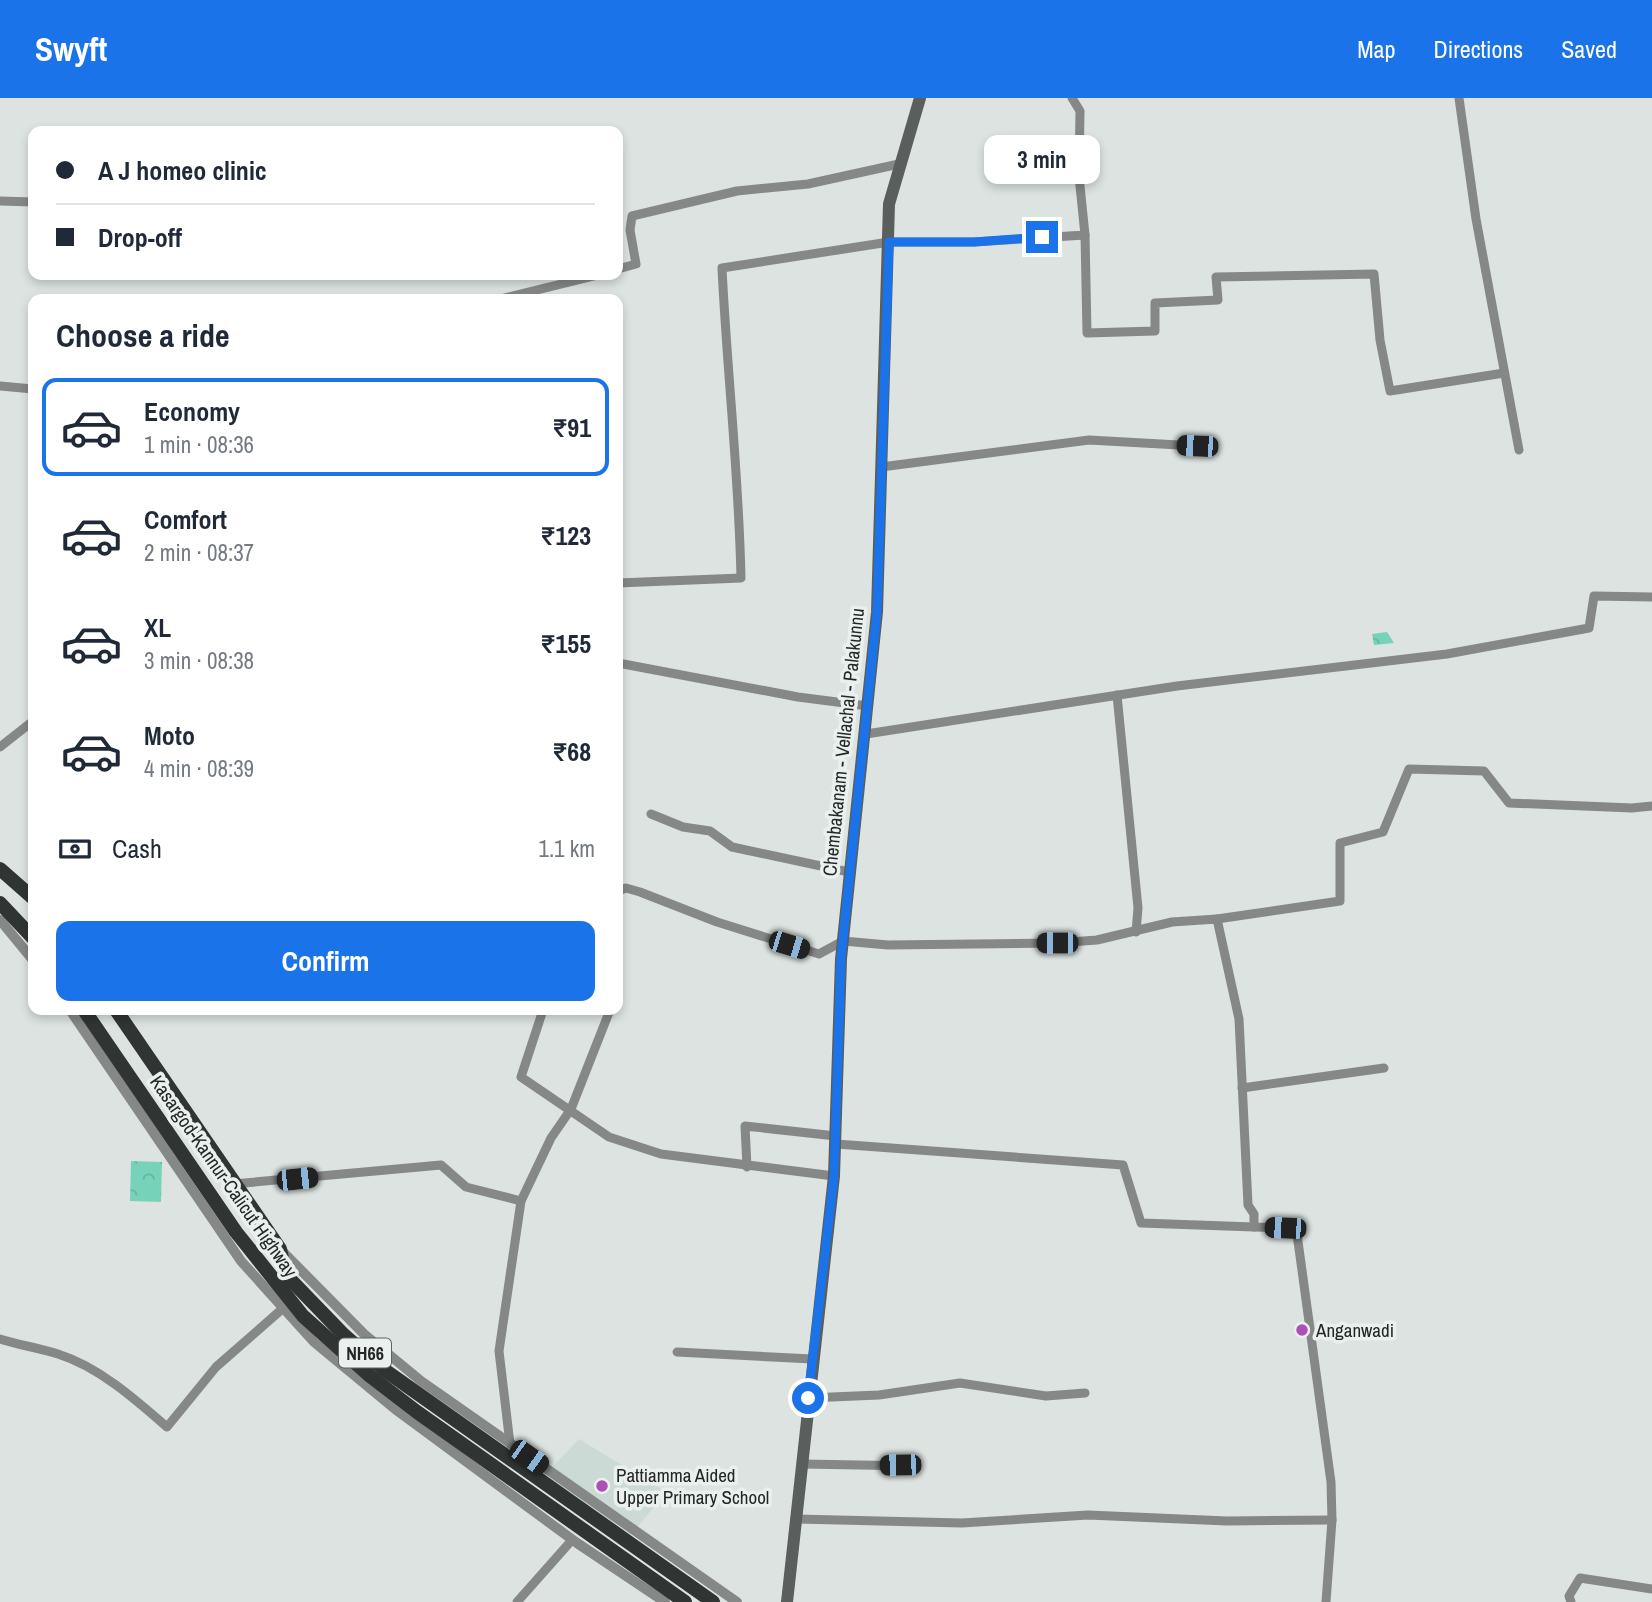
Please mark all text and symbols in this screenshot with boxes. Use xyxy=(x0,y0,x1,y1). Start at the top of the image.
text: Swyft xyxy=(35,27,107,71)
text: Map xyxy=(1357,33,1395,65)
text: Directions xyxy=(1433,33,1523,65)
text: Saved xyxy=(1561,33,1617,65)
callout: 3 min xyxy=(984,136,1100,184)
text: 3 min xyxy=(1017,144,1067,175)
text: A J homeo clinic xyxy=(98,153,267,188)
text: Drop-off xyxy=(98,220,182,255)
route end xyxy=(1026,221,1058,253)
text: Choose a ride xyxy=(56,314,230,357)
text: Economy xyxy=(144,394,240,429)
icon: car xyxy=(60,396,123,459)
text: ₹91 xyxy=(552,410,591,445)
text: 1 min · 08:36 xyxy=(144,429,254,460)
car xyxy=(1176,435,1219,457)
text: Comfort xyxy=(144,502,227,537)
icon: car xyxy=(60,504,123,567)
text: ₹123 xyxy=(540,518,591,553)
text: 2 min · 08:37 xyxy=(144,537,254,568)
street label: Chembakanam - Vellachal - Palakunnu xyxy=(816,607,870,877)
text: XL xyxy=(144,610,171,645)
icon: car xyxy=(60,612,123,675)
text: ₹155 xyxy=(540,626,591,661)
text: 3 min · 08:38 xyxy=(144,645,254,676)
text: Moto xyxy=(144,718,195,753)
icon: car xyxy=(60,720,123,783)
text: ₹68 xyxy=(552,734,591,769)
text: 4 min · 08:39 xyxy=(144,753,254,784)
icon: cash xyxy=(56,830,94,868)
text: Cash xyxy=(112,831,162,866)
text: 1.1 km xyxy=(538,833,595,864)
button: Confirm xyxy=(56,921,595,1001)
car xyxy=(766,929,813,961)
car xyxy=(1037,933,1079,954)
street label: Kasargod-Kannur-Calicut Highway xyxy=(144,1070,304,1282)
car xyxy=(276,1166,319,1192)
car xyxy=(1264,1217,1307,1239)
place label: Anganwadi xyxy=(1315,1317,1394,1343)
marker: Anganwadi xyxy=(1294,1322,1310,1338)
road number: NH66 xyxy=(339,1338,391,1368)
route start xyxy=(792,1382,824,1414)
car xyxy=(506,1436,553,1478)
car xyxy=(879,1454,922,1476)
place label: Pattiamma Aided Upper Primary School xyxy=(616,1462,769,1510)
marker: Pattiamma Aided Upper Primary School xyxy=(594,1478,610,1494)

